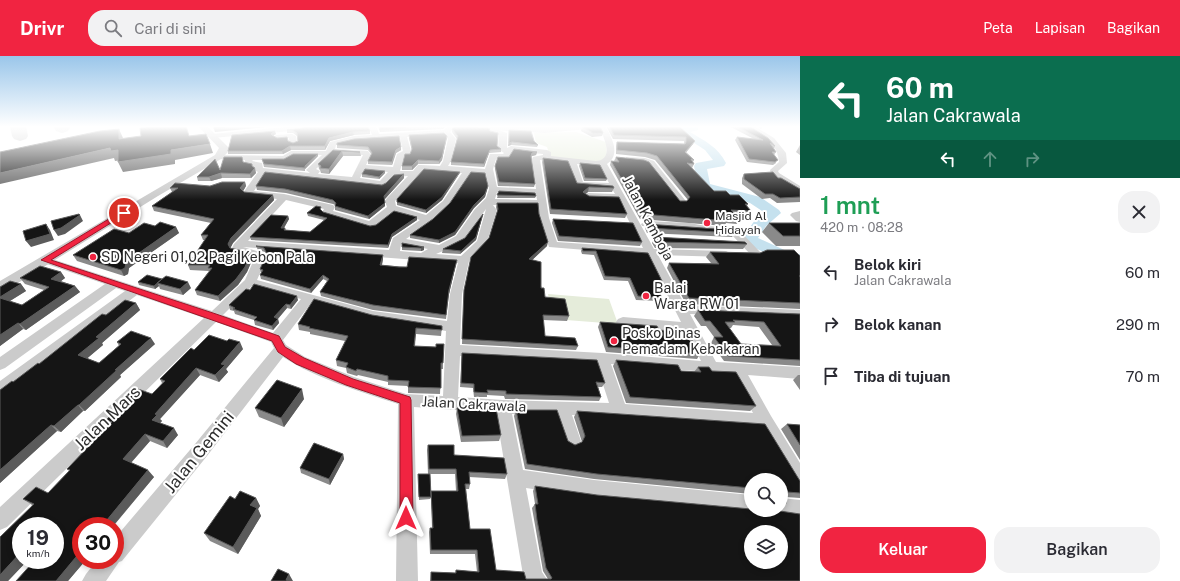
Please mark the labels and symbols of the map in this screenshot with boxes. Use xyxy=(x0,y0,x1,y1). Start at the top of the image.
street label: Jalan Kamboja xyxy=(619,173,677,263)
pin xyxy=(107,196,141,230)
place label: Masjid Al Hidayah xyxy=(715,209,767,237)
marker: Masjid Al Hidayah xyxy=(702,218,712,228)
place label: SD Negeri 01,02 Pagi Kebon Pala xyxy=(101,249,314,265)
marker: SD Negeri 01,02 Pagi Kebon Pala xyxy=(88,252,98,262)
place label: Balai Warga RW 01 xyxy=(654,280,739,312)
marker: Balai Warga RW 01 xyxy=(641,291,651,301)
place label: Posko Dinas Pemadam Kebakaran xyxy=(622,325,760,357)
marker: Posko Dinas Pemadam Kebakaran xyxy=(609,336,619,346)
street label: Jalan Mars xyxy=(70,382,144,454)
street label: Jalan Cakrawala xyxy=(421,393,527,415)
street label: Jalan Gemini xyxy=(160,407,238,497)
position arrow xyxy=(385,497,427,539)
speed limit sign: 30 xyxy=(72,517,124,569)

